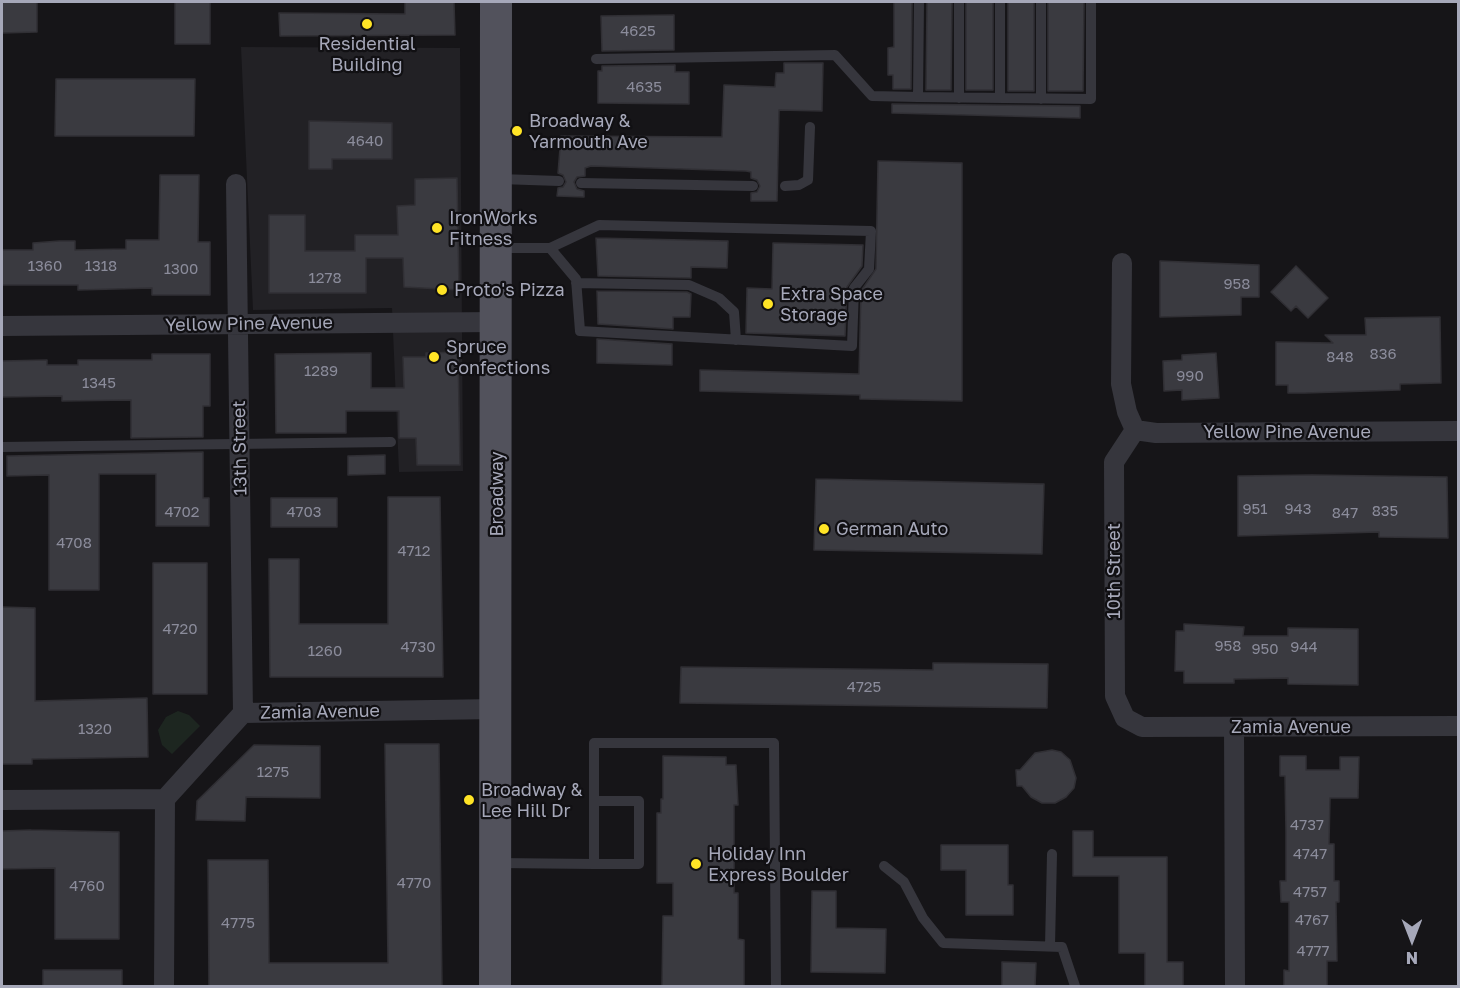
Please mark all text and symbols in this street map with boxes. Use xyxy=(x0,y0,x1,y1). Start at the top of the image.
marker: Residential Building xyxy=(360,17,374,31)
house number: 4625 xyxy=(620,22,656,40)
place label: Residential Building xyxy=(318,33,416,76)
house number: 4635 xyxy=(626,78,662,96)
place label: Broadway & Yarmouth Ave xyxy=(529,110,648,152)
marker: Broadway & Yarmouth Ave xyxy=(510,124,524,138)
house number: 4640 xyxy=(347,132,383,150)
place label: IronWorks Fitness xyxy=(449,207,537,250)
marker: IronWorks Fitness xyxy=(430,221,444,235)
house number: 1360 xyxy=(28,257,62,275)
house number: 1318 xyxy=(85,257,117,275)
house number: 1300 xyxy=(164,260,198,278)
house number: 1278 xyxy=(308,269,342,287)
house number: 958 xyxy=(1224,275,1250,293)
place label: Proto's Pizza xyxy=(454,279,565,301)
marker: Proto's Pizza xyxy=(435,283,449,297)
place label: Extra Space Storage xyxy=(780,283,883,326)
marker: Extra Space Storage xyxy=(761,297,775,311)
street label: Yellow Pine Avenue xyxy=(165,312,333,336)
place label: Spruce Confections xyxy=(446,336,550,378)
house number: 836 xyxy=(1370,345,1396,363)
house number: 848 xyxy=(1326,348,1354,366)
marker: Spruce Confections xyxy=(427,350,441,364)
house number: 1289 xyxy=(304,362,338,380)
house number: 990 xyxy=(1176,367,1204,385)
house number: 1345 xyxy=(82,374,116,392)
street label: 13th Street xyxy=(228,400,252,496)
street label: Yellow Pine Avenue xyxy=(1203,421,1371,443)
street label: Broadway xyxy=(486,451,508,537)
house number: 951 xyxy=(1242,500,1268,518)
house number: 943 xyxy=(1285,500,1311,518)
house number: 835 xyxy=(1372,502,1398,520)
house number: 4702 xyxy=(164,503,200,521)
house number: 4703 xyxy=(286,503,322,521)
house number: 847 xyxy=(1332,504,1358,522)
place label: German Auto xyxy=(836,518,948,540)
marker: German Auto xyxy=(817,522,831,536)
street label: 10th Street xyxy=(1103,523,1125,619)
house number: 4708 xyxy=(56,534,92,552)
house number: 4712 xyxy=(397,542,431,560)
house number: 4720 xyxy=(162,620,198,638)
house number: 958 xyxy=(1215,637,1241,655)
house number: 4730 xyxy=(400,638,436,656)
house number: 944 xyxy=(1290,638,1318,656)
house number: 950 xyxy=(1251,640,1279,658)
house number: 1260 xyxy=(308,642,342,660)
house number: 4725 xyxy=(847,678,881,696)
street label: Zamia Avenue xyxy=(260,700,380,724)
street label: Zamia Avenue xyxy=(1231,716,1351,738)
house number: 1320 xyxy=(78,720,112,738)
house number: 1275 xyxy=(257,763,289,781)
place label: Broadway & Lee Hill Dr xyxy=(481,779,583,822)
marker: Broadway & Lee Hill Dr xyxy=(462,793,476,807)
house number: 4737 xyxy=(1290,816,1324,834)
place label: Holiday Inn Express Boulder xyxy=(708,843,849,886)
house number: 4747 xyxy=(1293,845,1327,863)
marker: Holiday Inn Express Boulder xyxy=(689,857,703,871)
house number: 4770 xyxy=(397,874,431,892)
house number: 4760 xyxy=(69,877,105,895)
house number: 4757 xyxy=(1293,883,1327,901)
north arrow xyxy=(1382,910,1442,970)
house number: 4767 xyxy=(1295,911,1329,929)
house number: 4775 xyxy=(221,914,255,932)
house number: 4777 xyxy=(1297,942,1329,960)
text: N xyxy=(1406,948,1418,968)

